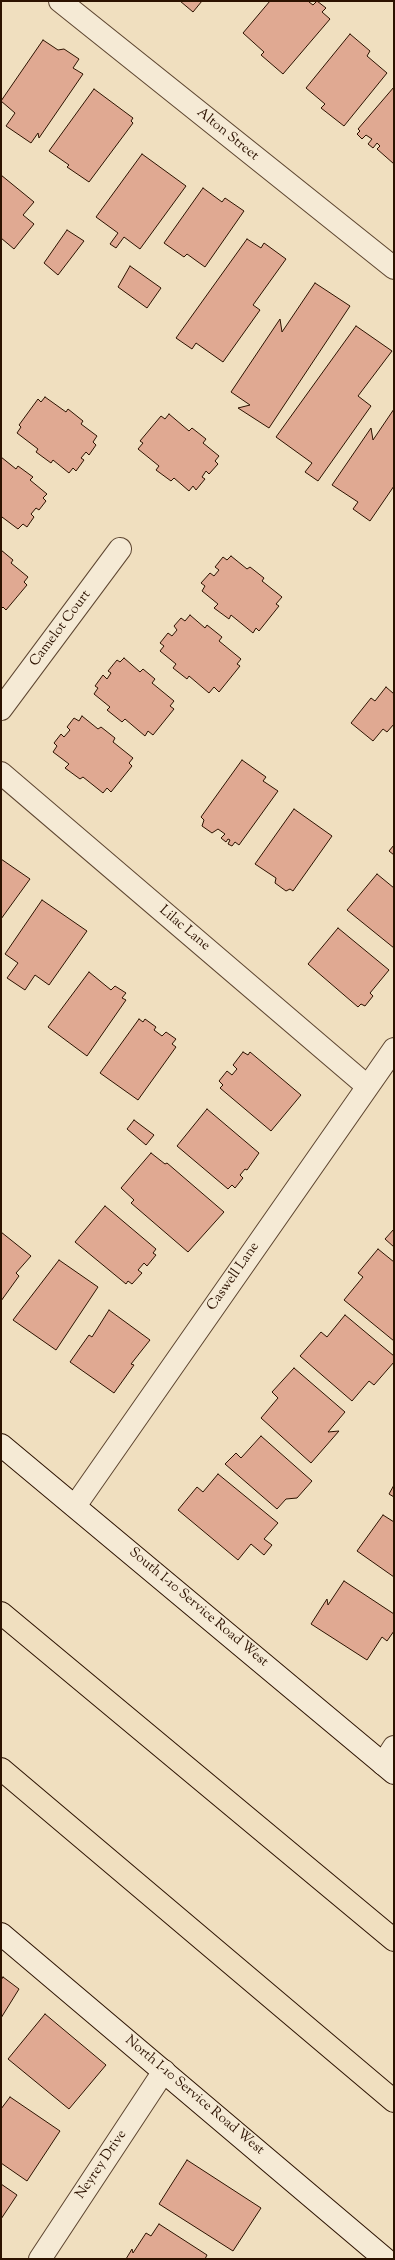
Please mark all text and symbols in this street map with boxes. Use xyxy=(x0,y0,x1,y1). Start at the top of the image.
street label: Alton Street xyxy=(193,105,261,165)
street label: Camelot Court xyxy=(27,588,95,670)
street label: Lilac Lane xyxy=(155,903,213,955)
street label: Caswell Lane xyxy=(204,1239,264,1315)
street label: South I-10 Service Road West xyxy=(125,1545,271,1671)
street label: North I-10 Service Road West xyxy=(121,2033,267,2159)
street label: Neyrey Drive xyxy=(73,2127,131,2203)

